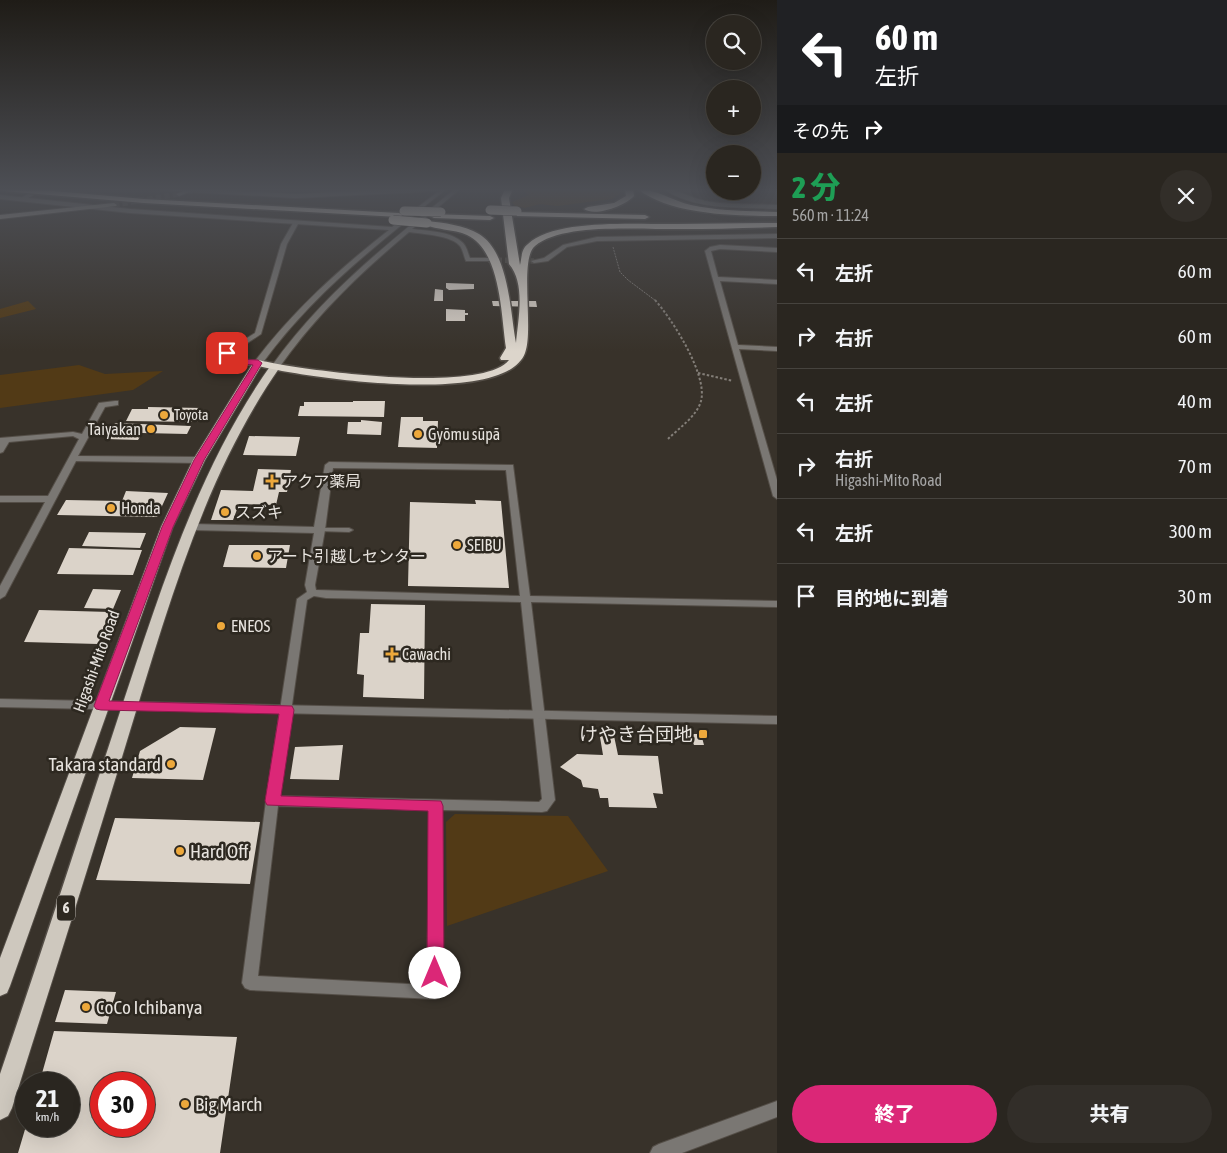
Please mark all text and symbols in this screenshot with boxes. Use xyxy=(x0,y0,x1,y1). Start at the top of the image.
map controls xyxy=(706,15,761,200)
button: search xyxy=(706,15,761,70)
text: 60 m xyxy=(875,17,938,57)
icon: left xyxy=(792,20,857,85)
text: 左折 xyxy=(875,63,919,89)
button: + xyxy=(706,80,761,135)
icon: right xyxy=(859,115,887,143)
text: その先 xyxy=(792,120,849,142)
button: − xyxy=(706,145,761,200)
text: 2 分 xyxy=(792,170,840,204)
button: close xyxy=(1160,170,1212,222)
text: 560 m · 11:24 xyxy=(792,206,869,224)
icon: left xyxy=(792,257,820,285)
text: 60 m xyxy=(1178,260,1212,282)
text: 左折 xyxy=(835,262,873,284)
icon: right xyxy=(792,322,820,350)
text: 60 m xyxy=(1178,325,1212,347)
text: 右折 xyxy=(835,327,873,349)
pin xyxy=(206,332,248,374)
icon: arrive xyxy=(213,339,241,367)
icon: left xyxy=(792,387,820,415)
text: 40 m xyxy=(1178,390,1212,412)
text: 左折 xyxy=(835,392,873,414)
place label: Toyota xyxy=(174,407,209,423)
marker: Toyota xyxy=(158,409,170,421)
place label: Taiyakan xyxy=(88,420,141,439)
marker: Taiyakan xyxy=(145,423,157,435)
place label: Gyōmu sūpā xyxy=(428,425,500,444)
marker: Gyōmu sūpā xyxy=(412,428,424,440)
text: 右折 xyxy=(835,448,873,470)
icon: right xyxy=(792,452,820,480)
text: 70 m xyxy=(1178,455,1212,477)
text: Higashi-Mito Road xyxy=(835,471,942,489)
place label: アクア薬局 xyxy=(282,472,361,490)
marker: アクア薬局 xyxy=(266,475,278,487)
place label: Honda xyxy=(121,499,161,517)
marker: Honda xyxy=(105,502,117,514)
place label: スズキ xyxy=(235,503,283,521)
marker: スズキ xyxy=(219,506,231,518)
icon: left xyxy=(792,517,820,545)
text: 300 m xyxy=(1169,520,1212,542)
text: 左折 xyxy=(835,522,873,544)
place label: SEIBU xyxy=(467,536,502,554)
marker: SEIBU xyxy=(451,539,463,551)
place label: アート引越しセンター xyxy=(267,547,426,565)
marker: アート引越しセンター xyxy=(251,550,263,562)
icon: arrive xyxy=(792,582,820,610)
text: 30 m xyxy=(1178,585,1212,607)
text: 目的地に到着 xyxy=(835,587,949,609)
street label: Higashi-Mito Road xyxy=(69,608,124,715)
place label: ENEOS xyxy=(231,617,270,635)
marker: ENEOS xyxy=(215,620,227,632)
place label: Cawachi xyxy=(402,645,451,663)
marker: Cawachi xyxy=(386,648,398,660)
place label: けやき台団地 xyxy=(579,723,693,745)
marker: けやき台団地 xyxy=(697,728,709,740)
place label: Takara standard xyxy=(49,753,161,775)
marker: Takara standard xyxy=(165,758,177,770)
place label: Hard Off xyxy=(190,840,249,862)
marker: Hard Off xyxy=(174,845,186,857)
road number: 6 xyxy=(57,896,75,920)
position arrow xyxy=(408,946,460,998)
place label: CoCo Ichibanya xyxy=(96,996,203,1018)
marker: CoCo Ichibanya xyxy=(80,1001,92,1013)
speed limit sign: 30 xyxy=(90,1072,155,1137)
text: 21 xyxy=(36,1084,59,1112)
button: 終了 xyxy=(792,1085,997,1143)
button: 共有 xyxy=(1007,1085,1212,1143)
place label: Big March xyxy=(195,1093,263,1115)
marker: Big March xyxy=(179,1098,191,1110)
text: km/h xyxy=(36,1110,59,1124)

